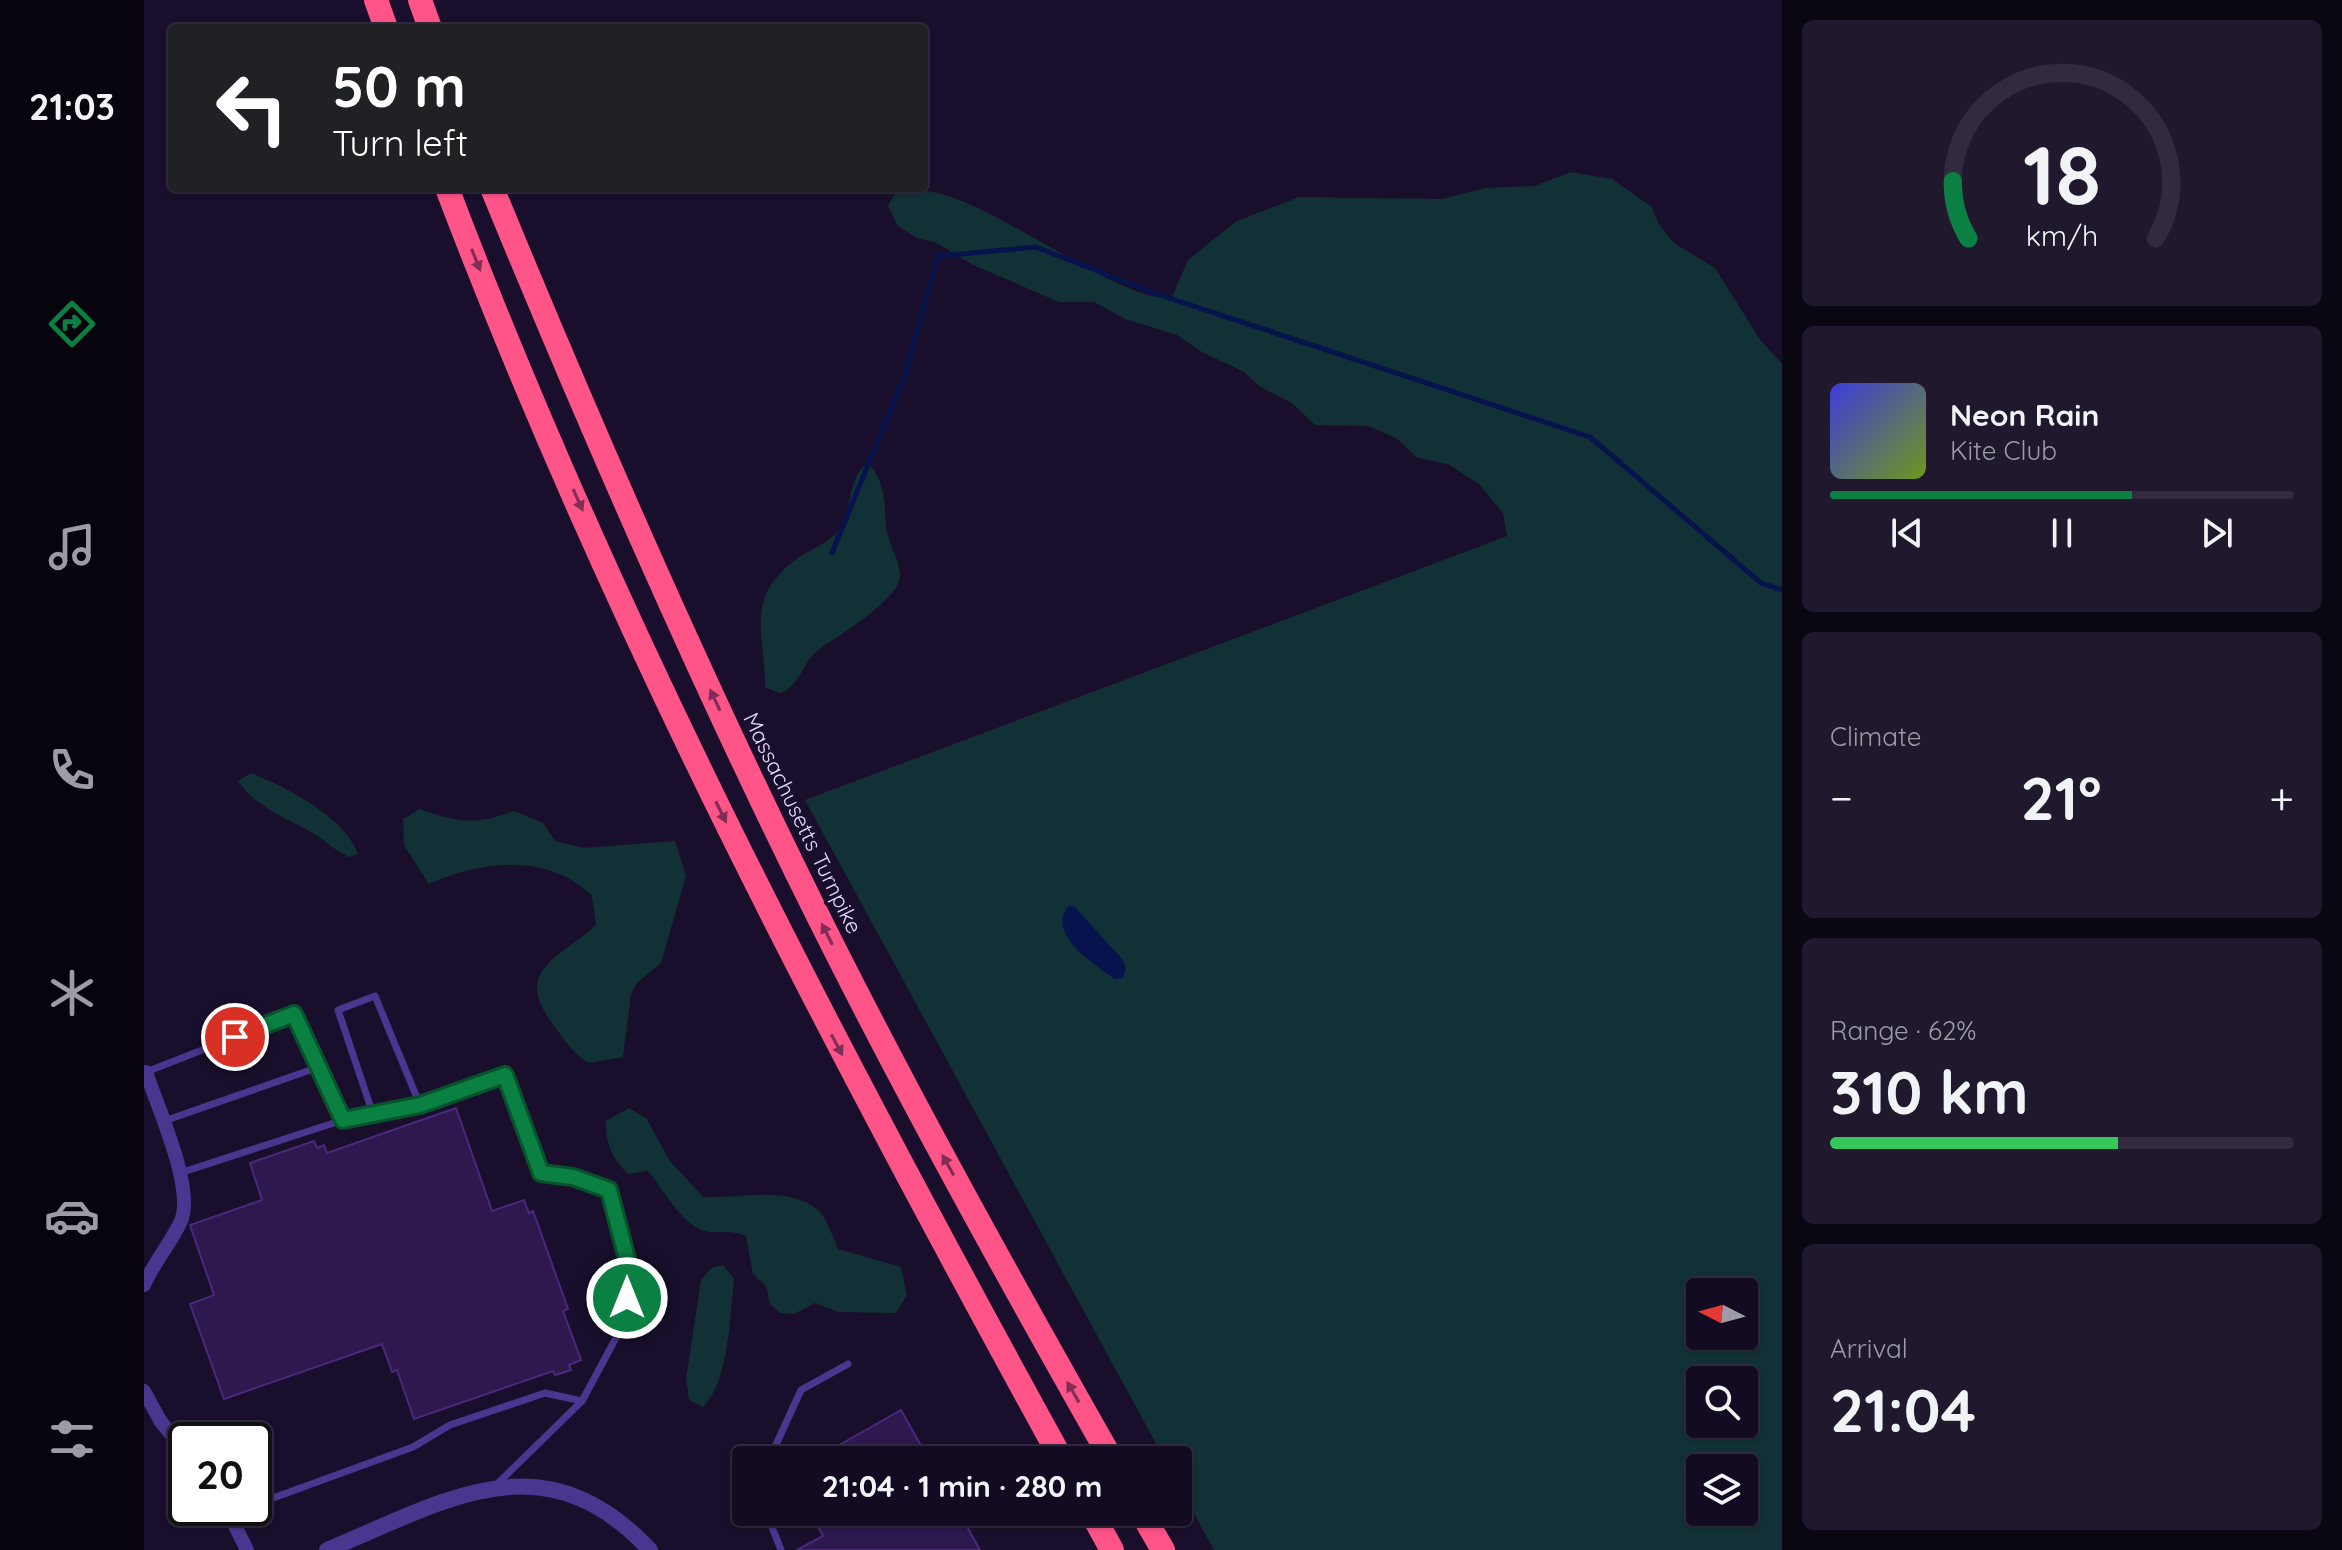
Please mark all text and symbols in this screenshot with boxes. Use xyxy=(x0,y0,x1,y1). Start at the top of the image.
text: 50 m xyxy=(332,51,466,121)
icon: left xyxy=(200,56,304,160)
text: 21:03 xyxy=(29,84,115,129)
text: Turn left xyxy=(332,120,468,165)
text: 18 xyxy=(2023,122,2101,226)
text: km/h xyxy=(2026,217,2098,253)
one-way arrow xyxy=(470,248,483,272)
icon: directions xyxy=(44,296,100,352)
text: Neon Rain xyxy=(1950,396,2099,434)
text: Kite Club xyxy=(1950,434,2057,467)
one-way arrow xyxy=(571,488,584,511)
icon: previous xyxy=(1885,511,1929,555)
icon: pause xyxy=(2040,511,2084,555)
icon: next xyxy=(2195,511,2239,555)
icon: music xyxy=(44,519,100,575)
one-way arrow xyxy=(708,688,722,712)
street label: Massachusetts Turnpike xyxy=(737,708,869,938)
text: Climate xyxy=(1830,720,1921,753)
icon: phone xyxy=(44,742,100,798)
text: 21° xyxy=(2021,760,2102,835)
text: − xyxy=(1830,770,1853,825)
text: + xyxy=(2269,770,2294,825)
one-way arrow xyxy=(714,801,728,824)
one-way arrow xyxy=(821,923,834,946)
icon: climate xyxy=(44,965,100,1021)
pin xyxy=(201,1003,269,1071)
text: Range · 62% xyxy=(1830,1014,1977,1047)
icon: arrive xyxy=(213,1015,257,1059)
one-way arrow xyxy=(829,1034,843,1056)
text: 310 km xyxy=(1830,1054,2029,1129)
one-way arrow xyxy=(941,1153,954,1176)
icon: car xyxy=(44,1188,100,1244)
position arrow xyxy=(585,1256,669,1340)
north arrow xyxy=(1686,1278,1758,1350)
map controls xyxy=(1686,1278,1758,1526)
text: Arrival xyxy=(1830,1332,1908,1365)
button: search xyxy=(1686,1366,1758,1438)
text: 21:04 xyxy=(1830,1372,1976,1447)
one-way arrow xyxy=(1067,1381,1081,1403)
icon: filters xyxy=(44,1411,100,1467)
speed limit sign: 20 xyxy=(168,1422,272,1526)
button: layers xyxy=(1686,1454,1758,1526)
text: 21:04 · 1 min · 280 m xyxy=(822,1467,1102,1505)

